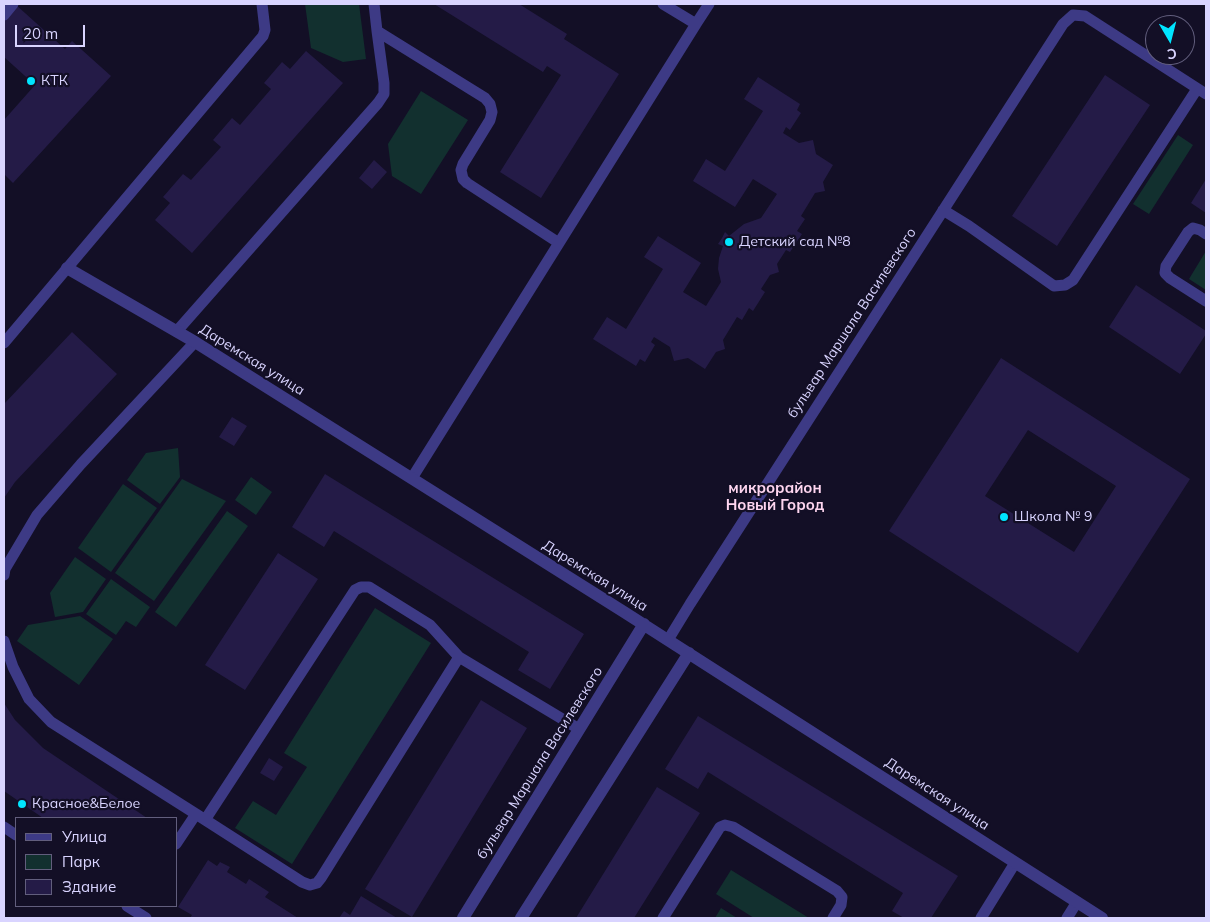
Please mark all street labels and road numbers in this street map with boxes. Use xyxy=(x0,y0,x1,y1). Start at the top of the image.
street label: бульвар Маршала Василевского xyxy=(784,225,920,421)
street label: Даремская улица xyxy=(196,321,308,399)
street label: Даремская улица xyxy=(539,537,651,615)
street label: бульвар Маршала Василевского xyxy=(474,664,606,862)
street label: Даремская улица xyxy=(882,754,992,834)

